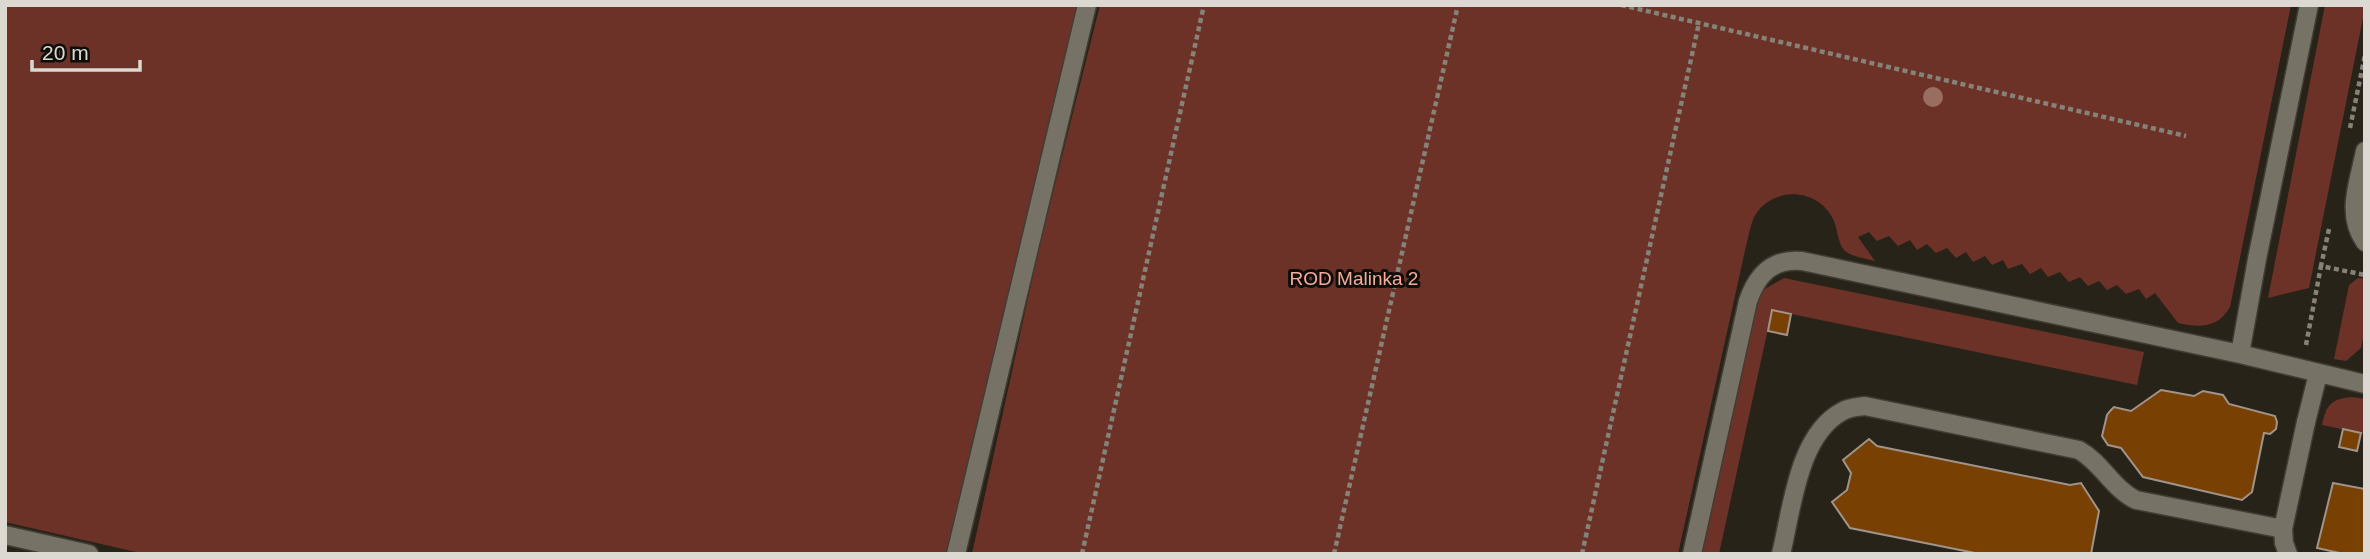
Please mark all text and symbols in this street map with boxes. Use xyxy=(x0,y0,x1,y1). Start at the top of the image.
scale bar xyxy=(32,28,140,72)
text: 20 m xyxy=(42,41,89,64)
park label: ROD Malinka 2 xyxy=(1290,268,1418,289)

